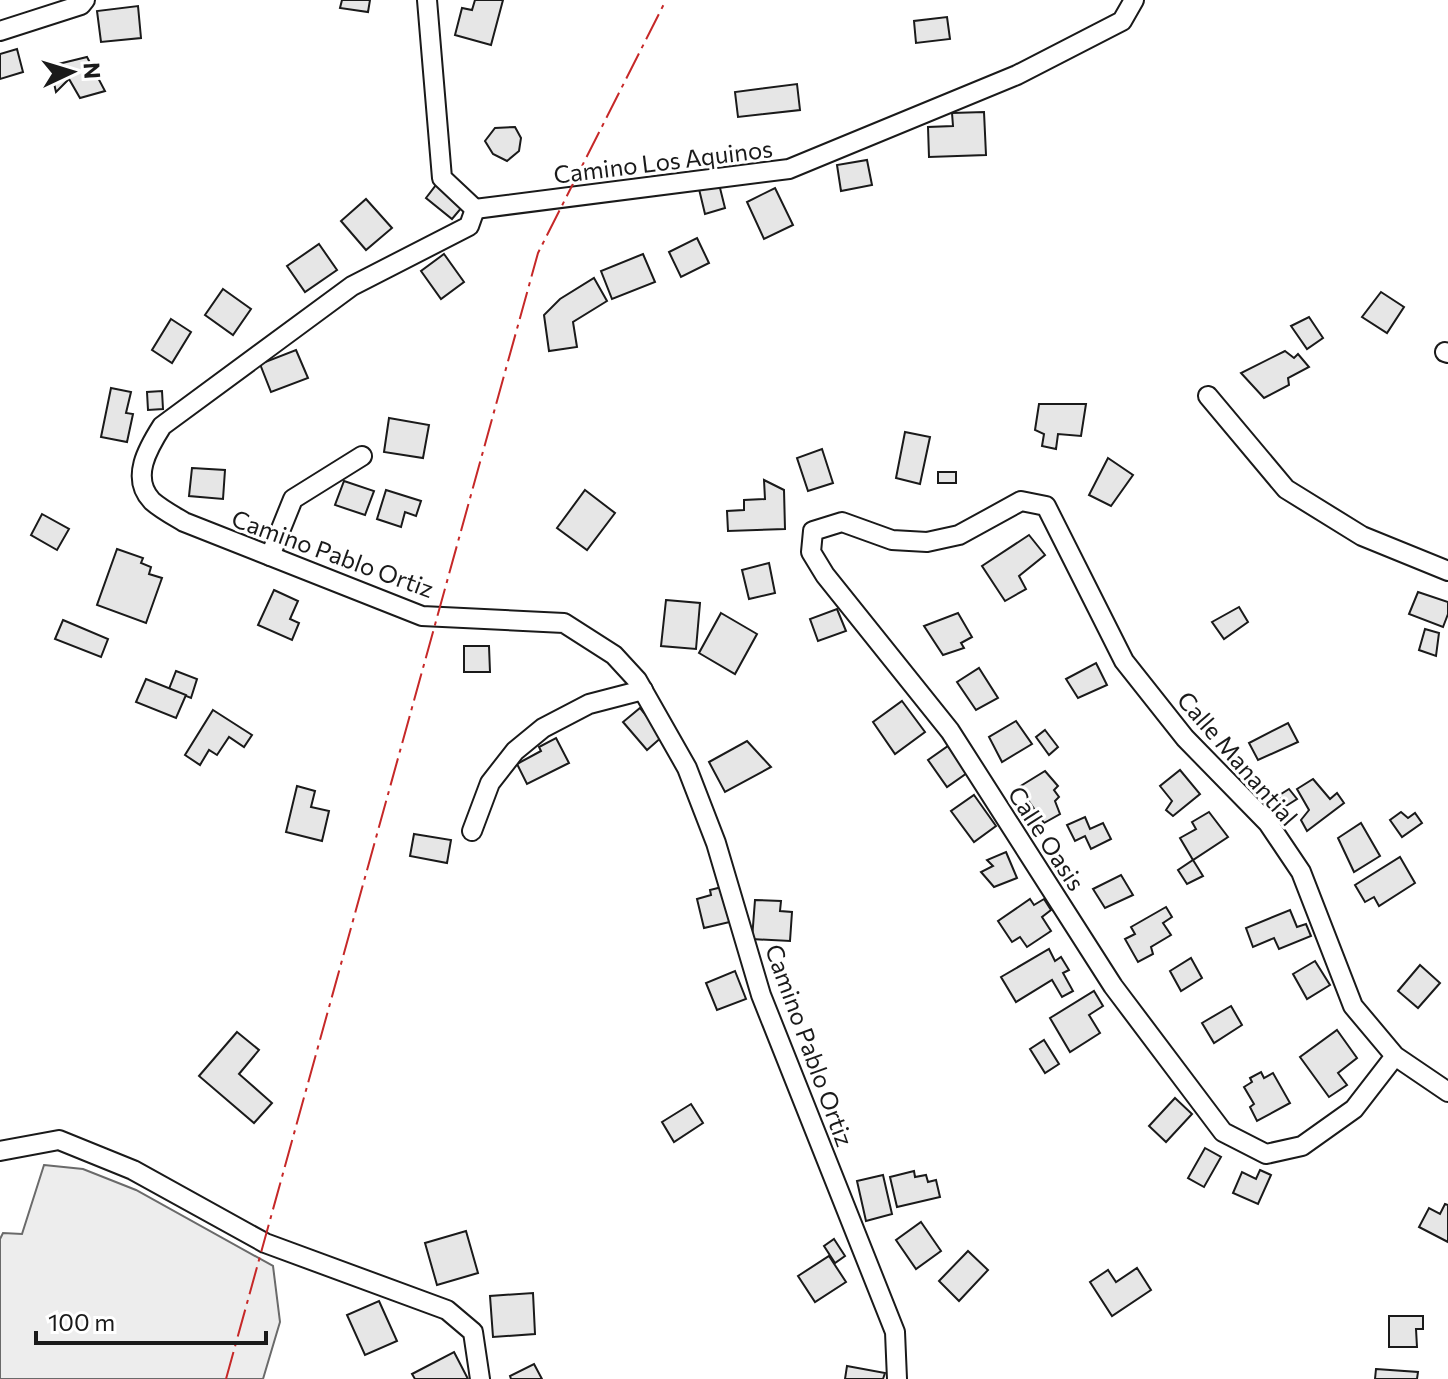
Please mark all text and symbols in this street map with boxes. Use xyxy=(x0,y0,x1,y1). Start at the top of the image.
north arrow xyxy=(32,32,112,112)
text: N xyxy=(78,61,106,80)
street label: Camino Los Aquinos xyxy=(552,133,774,189)
street label: Camino Pablo Ortiz xyxy=(228,503,438,603)
street label: Calle Manantial xyxy=(1172,685,1304,831)
street label: Calle Oasis xyxy=(1003,780,1091,896)
street label: Camino Pablo Ortiz xyxy=(760,940,860,1150)
scale bar xyxy=(36,1295,266,1345)
text: 100 m xyxy=(48,1307,115,1336)

